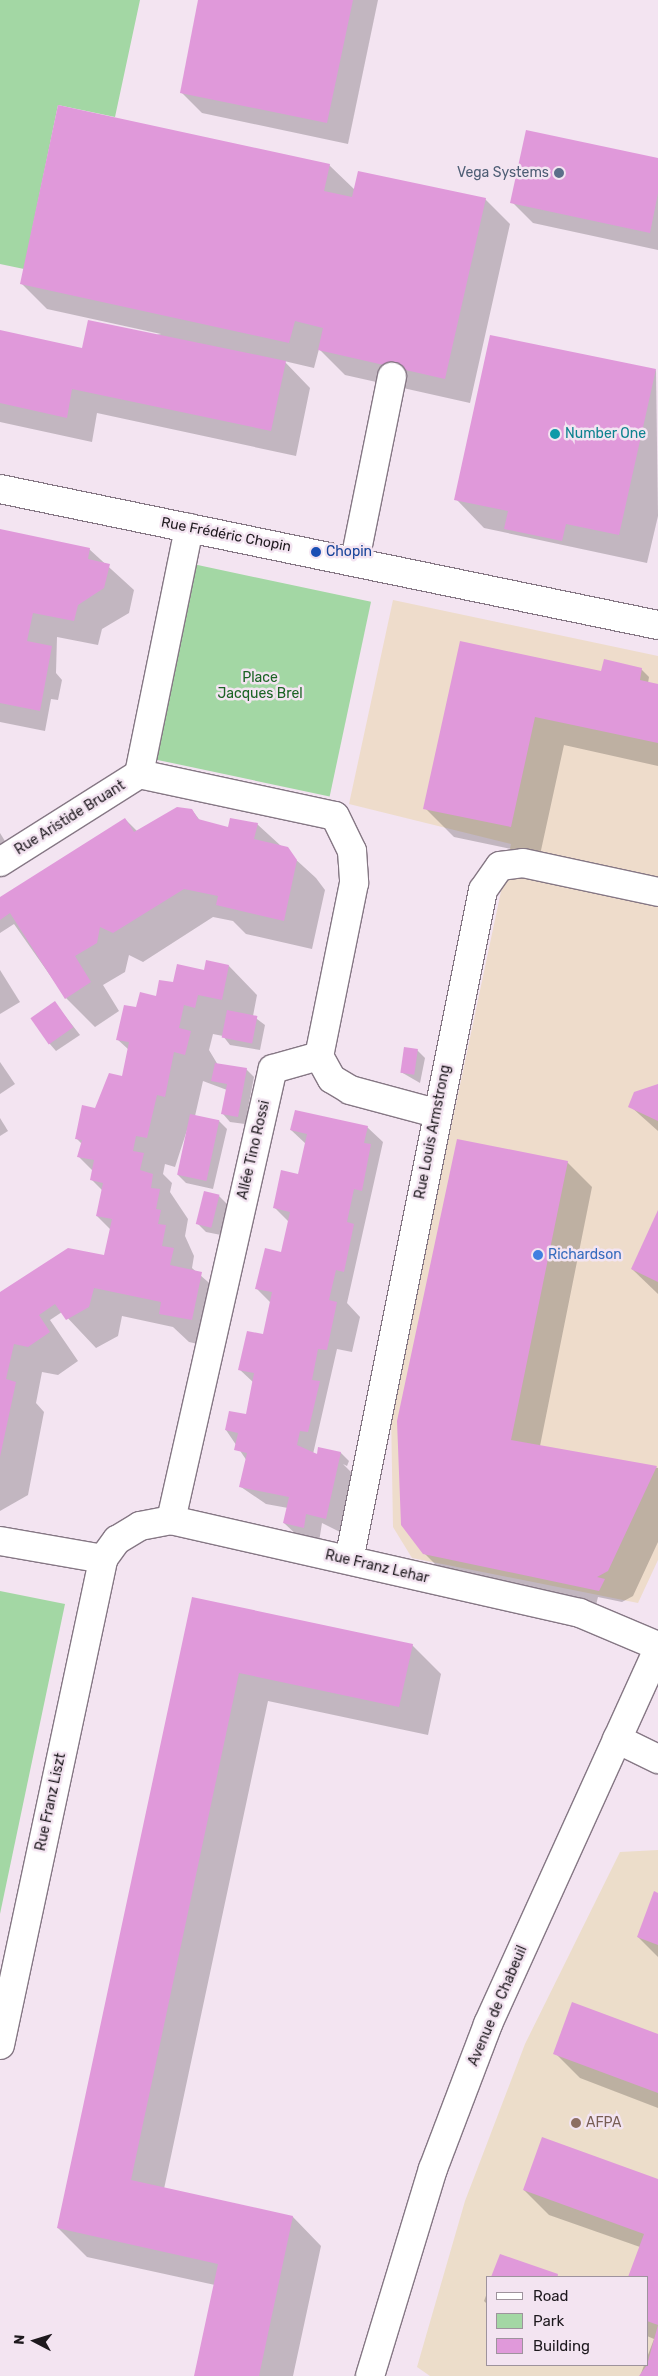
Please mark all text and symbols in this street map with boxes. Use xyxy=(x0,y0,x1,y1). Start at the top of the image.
place label: Vega Systems xyxy=(457,165,549,181)
marker: Vega Systems xyxy=(553,167,565,179)
place label: Number One xyxy=(565,426,646,442)
marker: Number One xyxy=(549,428,561,440)
street label: Rue Frédéric Chopin xyxy=(160,514,292,556)
place label: Chopin xyxy=(326,544,372,560)
marker: Chopin xyxy=(310,546,322,558)
park label: Place Jacques Brel xyxy=(217,670,303,702)
street label: Rue Aristide Bruant xyxy=(12,777,128,859)
street label: Rue Louis Armstrong xyxy=(412,1063,454,1201)
street label: Allée Tino Rossi xyxy=(234,1099,274,1201)
place label: Richardson xyxy=(548,1247,622,1263)
marker: Richardson xyxy=(532,1249,544,1261)
street label: Rue Franz Lehar xyxy=(323,1547,431,1587)
street label: Rue Franz Liszt xyxy=(32,1751,70,1853)
street label: Avenue de Chabeuil xyxy=(465,1943,531,2069)
place label: AFPA xyxy=(586,2115,621,2131)
marker: AFPA xyxy=(570,2117,582,2129)
legend xyxy=(486,2276,648,2366)
text: Road xyxy=(533,2287,569,2305)
text: Park xyxy=(533,2312,564,2330)
north arrow xyxy=(10,2316,60,2366)
text: N xyxy=(11,2334,28,2345)
text: Building xyxy=(533,2337,590,2355)

